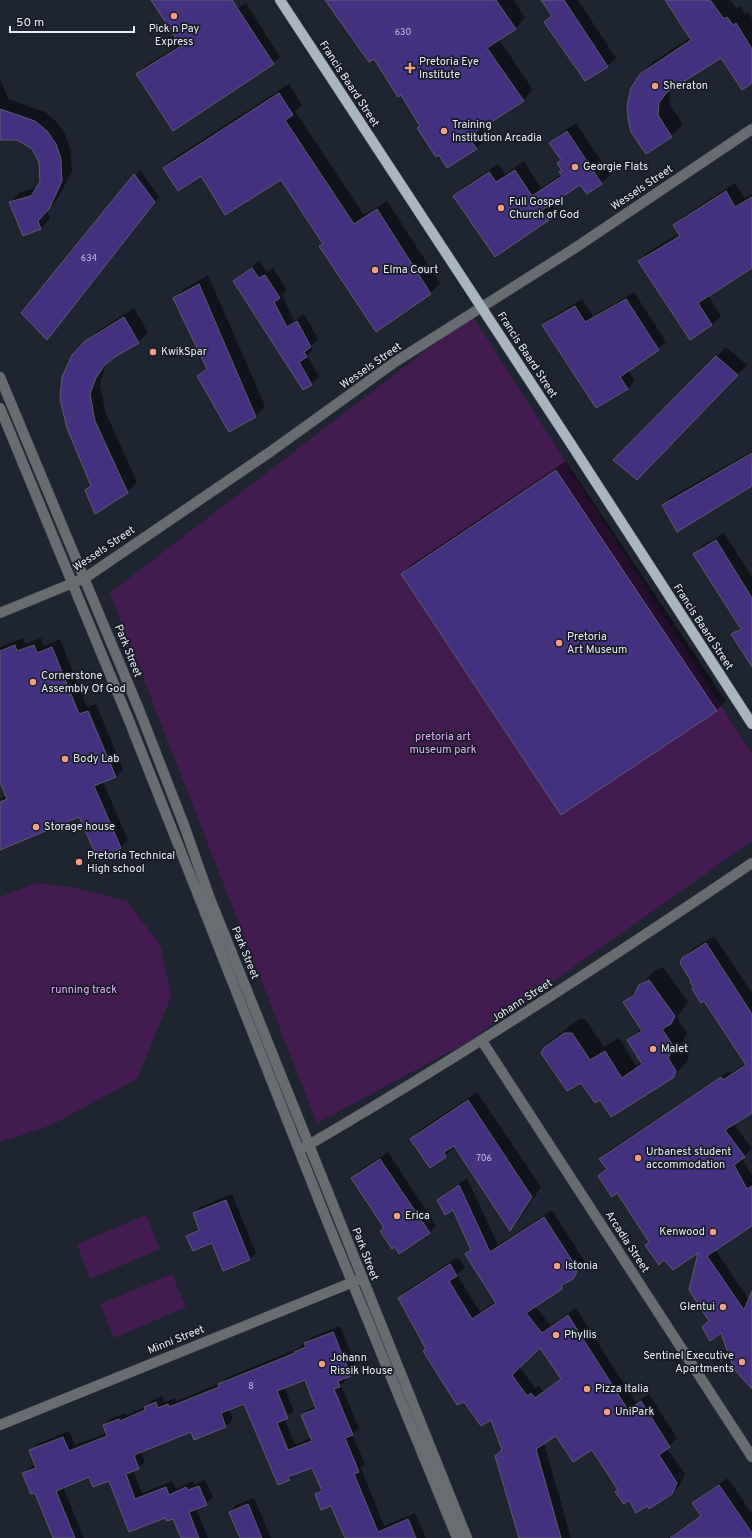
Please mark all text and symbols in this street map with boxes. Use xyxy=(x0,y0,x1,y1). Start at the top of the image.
scale bar xyxy=(10,8,134,34)
marker: Pick n Pay Express xyxy=(169,11,179,21)
text: 50 m xyxy=(16,15,44,31)
place label: Pick n Pay Express xyxy=(149,22,200,49)
house number: 630 xyxy=(395,27,411,38)
street label: Francis Baard Street xyxy=(316,38,382,130)
place label: Pretoria Eye Institute xyxy=(419,55,479,82)
marker: Pretoria Eye Institute xyxy=(404,62,416,74)
place label: Sheraton xyxy=(663,79,708,93)
marker: Sheraton xyxy=(650,81,660,91)
place label: Training Institution Arcadia xyxy=(452,118,542,145)
marker: Training Institution Arcadia xyxy=(439,126,449,136)
place label: Georgie Flats xyxy=(583,160,648,174)
marker: Georgie Flats xyxy=(570,162,580,172)
street label: Wessels Street xyxy=(608,162,676,214)
place label: Full Gospel Church of God xyxy=(509,195,579,222)
marker: Full Gospel Church of God xyxy=(496,203,506,213)
house number: 634 xyxy=(81,253,98,264)
place label: Elma Court xyxy=(383,263,438,277)
marker: Elma Court xyxy=(370,265,380,275)
street label: Francis Baard Street xyxy=(494,309,560,401)
street label: Wessels Street xyxy=(338,340,404,392)
place label: KwikSpar xyxy=(161,345,208,359)
marker: KwikSpar xyxy=(148,347,158,357)
street label: Wessels Street xyxy=(70,523,138,575)
street label: Francis Baard Street xyxy=(670,581,736,673)
street label: Park Street xyxy=(111,623,145,679)
place label: Pretoria Art Museum xyxy=(567,630,627,657)
marker: Pretoria Art Museum xyxy=(554,638,564,648)
place label: Cornerstone Assembly Of God xyxy=(41,669,126,696)
marker: Cornerstone Assembly Of God xyxy=(28,677,38,687)
park label: pretoria art museum park xyxy=(409,730,477,757)
place label: Body Lab xyxy=(73,752,119,766)
marker: Body Lab xyxy=(60,754,70,764)
place label: Storage house xyxy=(44,820,115,834)
marker: Storage house xyxy=(31,822,41,832)
place label: Pretoria Technical High school xyxy=(87,849,175,876)
marker: Pretoria Technical High school xyxy=(74,857,84,867)
street label: Park Street xyxy=(228,925,262,981)
street label: Johann Street xyxy=(489,976,555,1026)
park label: running track xyxy=(51,983,117,997)
place label: Malet xyxy=(661,1042,688,1056)
marker: Malet xyxy=(648,1044,658,1054)
place label: Urbanest student accommodation xyxy=(646,1145,732,1172)
house number: 706 xyxy=(476,1153,492,1164)
marker: Urbanest student accommodation xyxy=(633,1153,643,1163)
place label: Erica xyxy=(405,1209,430,1223)
street label: Arcadia Street xyxy=(602,1209,652,1275)
marker: Erica xyxy=(392,1211,402,1221)
place label: Kenwood xyxy=(659,1225,705,1239)
street label: Park Street xyxy=(349,1226,381,1282)
marker: Kenwood xyxy=(708,1227,718,1237)
place label: Istonia xyxy=(565,1259,598,1273)
marker: Istonia xyxy=(552,1261,562,1271)
place label: Glentui xyxy=(680,1300,715,1314)
marker: Glentui xyxy=(718,1302,728,1312)
street label: Minni Street xyxy=(146,1322,206,1358)
place label: Phyllis xyxy=(564,1328,597,1342)
marker: Phyllis xyxy=(551,1330,561,1340)
place label: Sentinel Executive Apartments xyxy=(643,1349,734,1376)
place label: Johann Rissik House xyxy=(330,1351,393,1378)
marker: Sentinel Executive Apartments xyxy=(737,1357,747,1367)
marker: Johann Rissik House xyxy=(317,1359,327,1369)
house number: 8 xyxy=(248,1381,254,1392)
place label: Pizza Italia xyxy=(595,1382,649,1396)
marker: Pizza Italia xyxy=(582,1384,592,1394)
place label: UniPark xyxy=(615,1405,654,1419)
marker: UniPark xyxy=(602,1407,612,1417)

